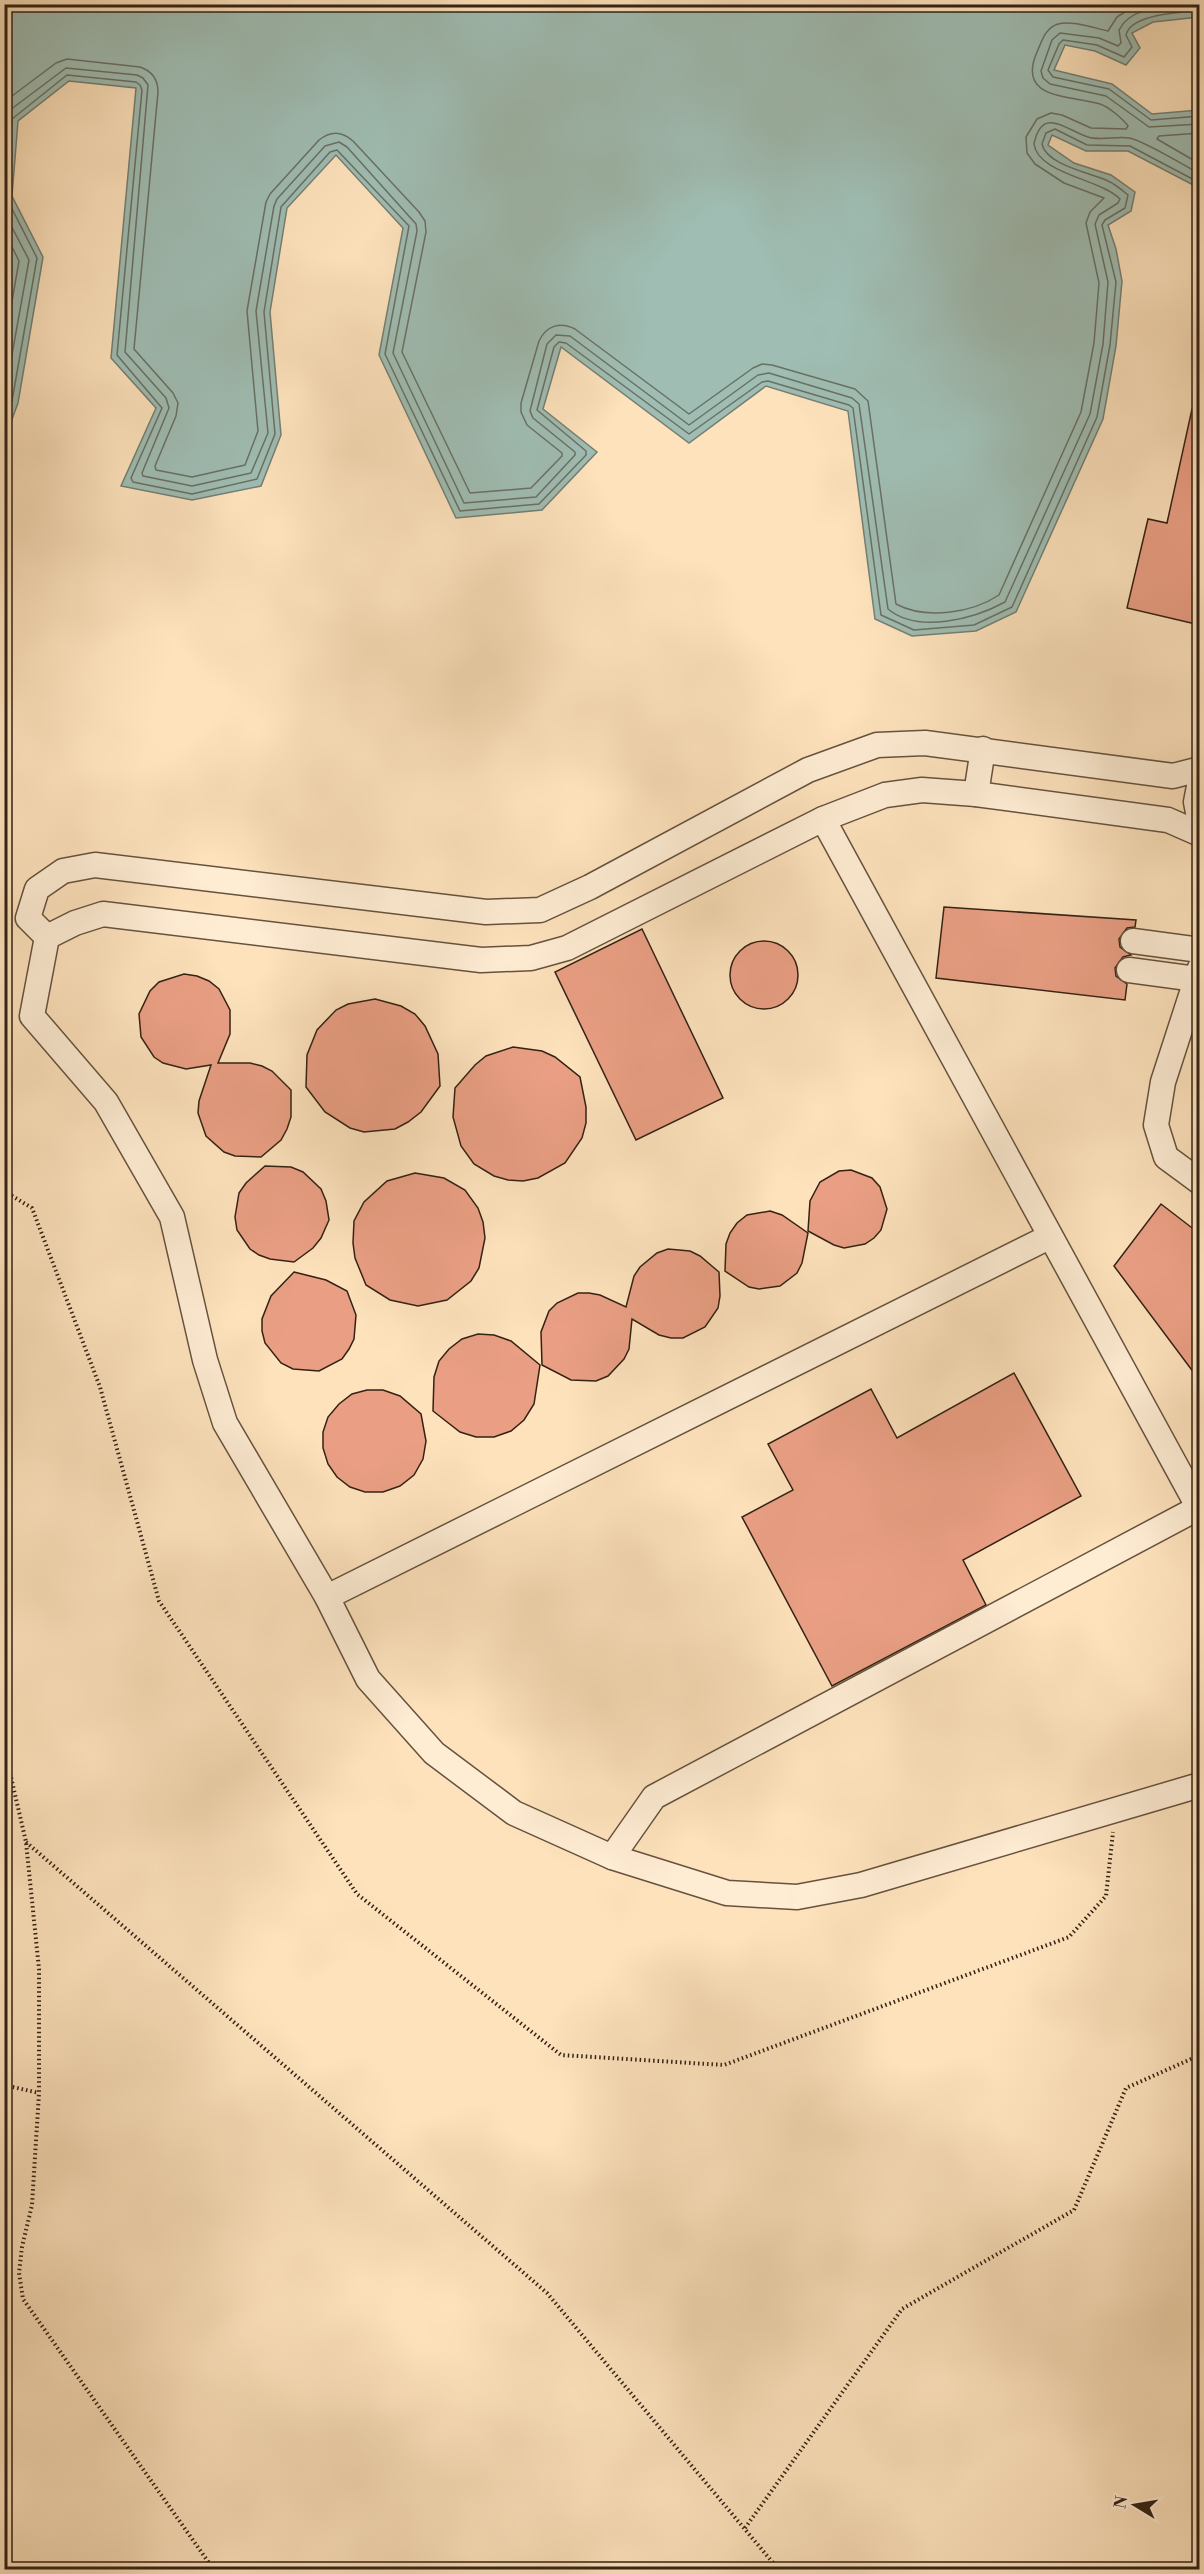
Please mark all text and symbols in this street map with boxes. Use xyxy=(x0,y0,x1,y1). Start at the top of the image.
north arrow xyxy=(1105,2475,1165,2535)
text: N xyxy=(1110,2494,1132,2510)

